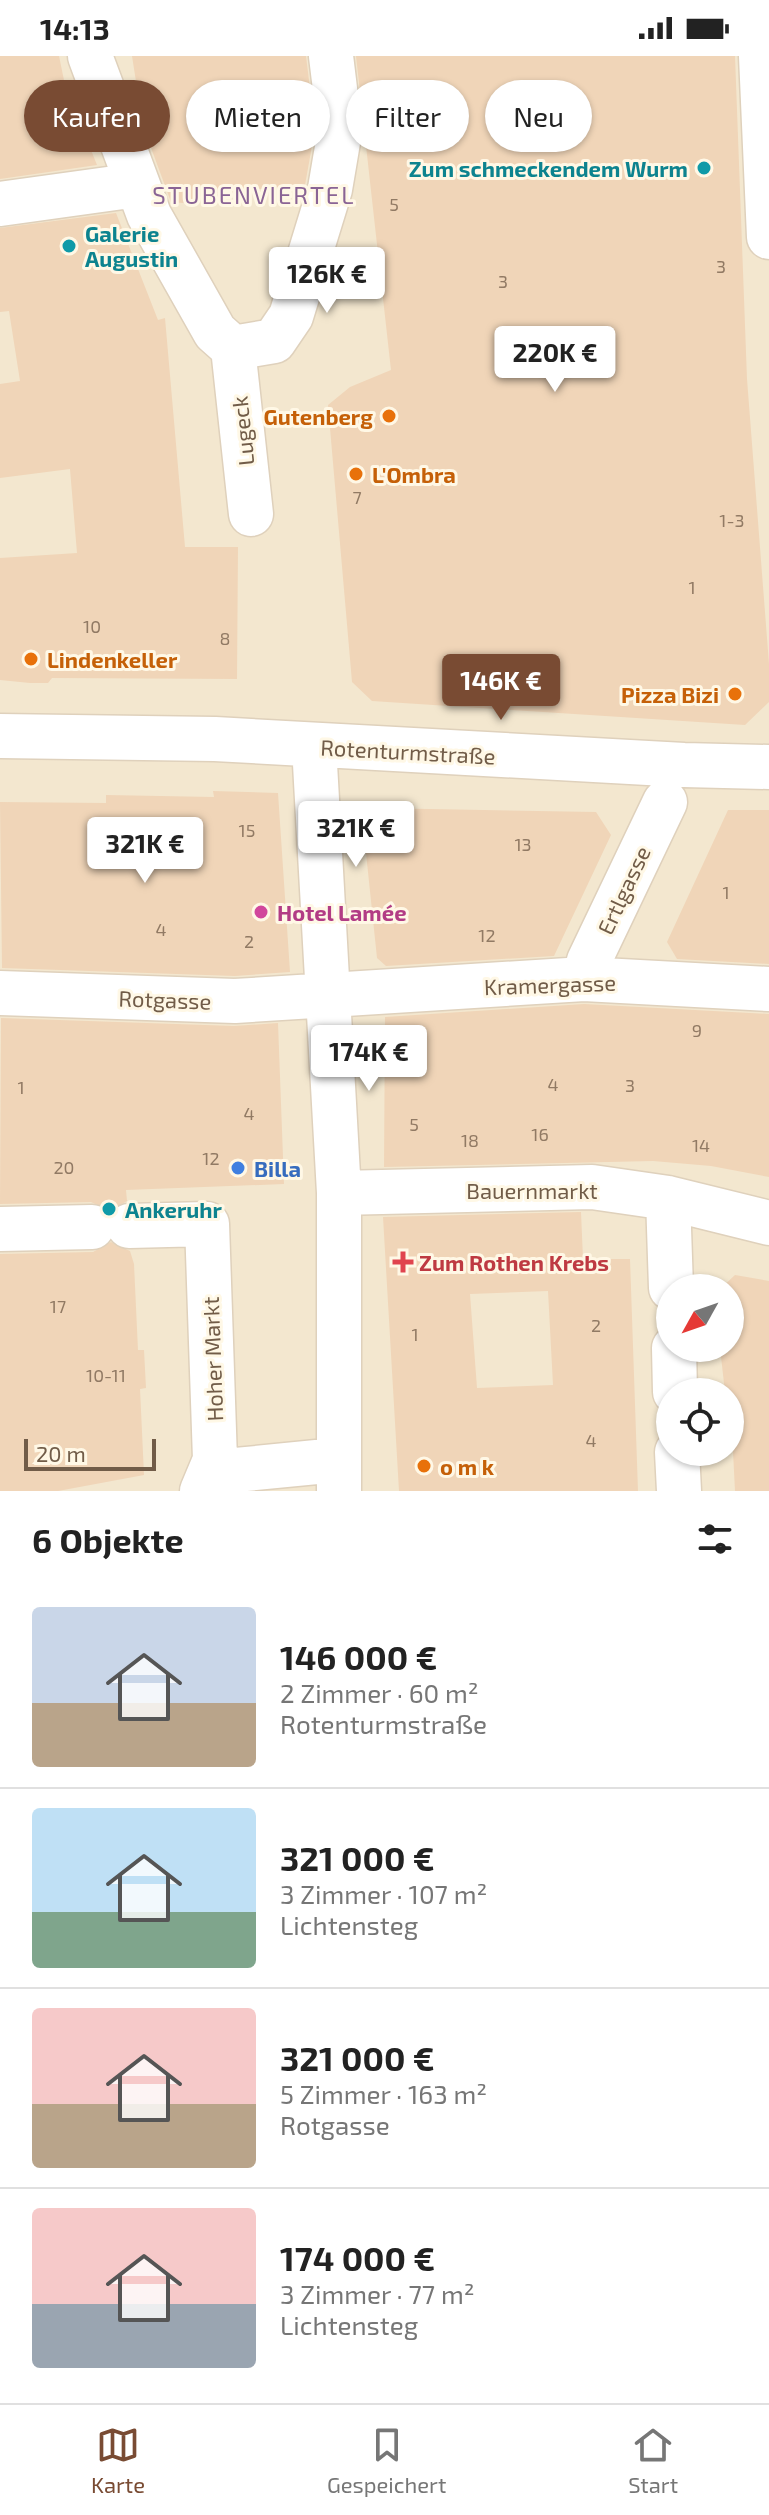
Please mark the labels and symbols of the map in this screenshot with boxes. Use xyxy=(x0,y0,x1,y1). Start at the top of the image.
place label: Zum schmeckendem Wurm xyxy=(409,155,688,181)
marker: Zum schmeckendem Wurm xyxy=(695,159,713,177)
district label: STUBENVIERTEL xyxy=(152,180,356,209)
house number: 5 xyxy=(389,193,399,215)
place label: Galerie Augustin xyxy=(85,220,178,271)
marker: Galerie Augustin xyxy=(60,237,78,255)
pin: 126K € xyxy=(262,247,392,315)
house number: 3 xyxy=(716,255,726,277)
house number: 3 xyxy=(498,270,508,292)
pin: 220K € xyxy=(490,326,620,394)
street label: Lugeck xyxy=(225,395,259,467)
place label: Gutenberg xyxy=(263,403,373,429)
marker: Gutenberg xyxy=(380,407,398,425)
place label: L'Ombra xyxy=(372,461,456,487)
marker: L'Ombra xyxy=(347,465,365,483)
house number: 7 xyxy=(352,486,362,508)
house number: 1-3 xyxy=(719,509,745,531)
house number: 1 xyxy=(688,576,696,598)
house number: 10 xyxy=(83,615,101,637)
house number: 8 xyxy=(220,627,230,649)
place label: Lindenkeller xyxy=(47,646,178,672)
marker: Lindenkeller xyxy=(22,650,40,668)
pin: 146K € xyxy=(436,654,566,722)
place label: Pizza Bizi xyxy=(621,681,719,707)
marker: Pizza Bizi xyxy=(726,685,744,703)
street label: Rotenturmstraße xyxy=(320,733,496,769)
pin: 321K € xyxy=(291,801,421,869)
pin: 321K € xyxy=(80,817,210,885)
house number: 15 xyxy=(239,819,255,841)
house number: 13 xyxy=(514,833,532,855)
street label: Ertlgasse xyxy=(591,842,655,938)
house number: 1 xyxy=(722,881,730,903)
place label: Hotel Lamée xyxy=(277,899,407,925)
marker: Hotel Lamée xyxy=(252,903,270,921)
house number: 4 xyxy=(155,918,167,940)
house number: 12 xyxy=(478,924,496,946)
house number: 2 xyxy=(244,930,254,952)
street label: Kramergasse xyxy=(484,969,616,999)
street label: Rotgasse xyxy=(118,984,212,1014)
house number: 9 xyxy=(692,1019,702,1041)
pin: 174K € xyxy=(304,1025,434,1093)
house number: 4 xyxy=(547,1073,559,1095)
house number: 3 xyxy=(625,1074,635,1096)
house number: 1 xyxy=(17,1076,25,1098)
house number: 4 xyxy=(243,1102,255,1124)
house number: 5 xyxy=(409,1113,419,1135)
house number: 16 xyxy=(531,1123,549,1145)
house number: 18 xyxy=(461,1129,479,1151)
house number: 14 xyxy=(692,1134,710,1156)
house number: 12 xyxy=(202,1147,220,1169)
place label: Billa xyxy=(254,1155,301,1181)
house number: 20 xyxy=(54,1156,74,1178)
marker: Billa xyxy=(229,1159,247,1177)
street label: Bauernmarkt xyxy=(466,1177,598,1203)
place label: Ankeruhr xyxy=(125,1196,223,1222)
marker: Ankeruhr xyxy=(100,1200,118,1218)
place label: Zum Rothen Krebs xyxy=(419,1249,609,1275)
marker: Zum Rothen Krebs xyxy=(394,1253,412,1271)
north arrow xyxy=(656,1274,744,1362)
house number: 17 xyxy=(50,1295,66,1317)
street label: Hoher Markt xyxy=(197,1296,227,1422)
house number: 2 xyxy=(591,1314,601,1336)
house number: 1 xyxy=(411,1323,419,1345)
house number: 10-11 xyxy=(86,1364,126,1386)
house number: 4 xyxy=(585,1429,597,1451)
scale bar xyxy=(24,1435,156,1471)
place label: o m k xyxy=(440,1453,495,1479)
marker: o m k xyxy=(415,1457,433,1475)

